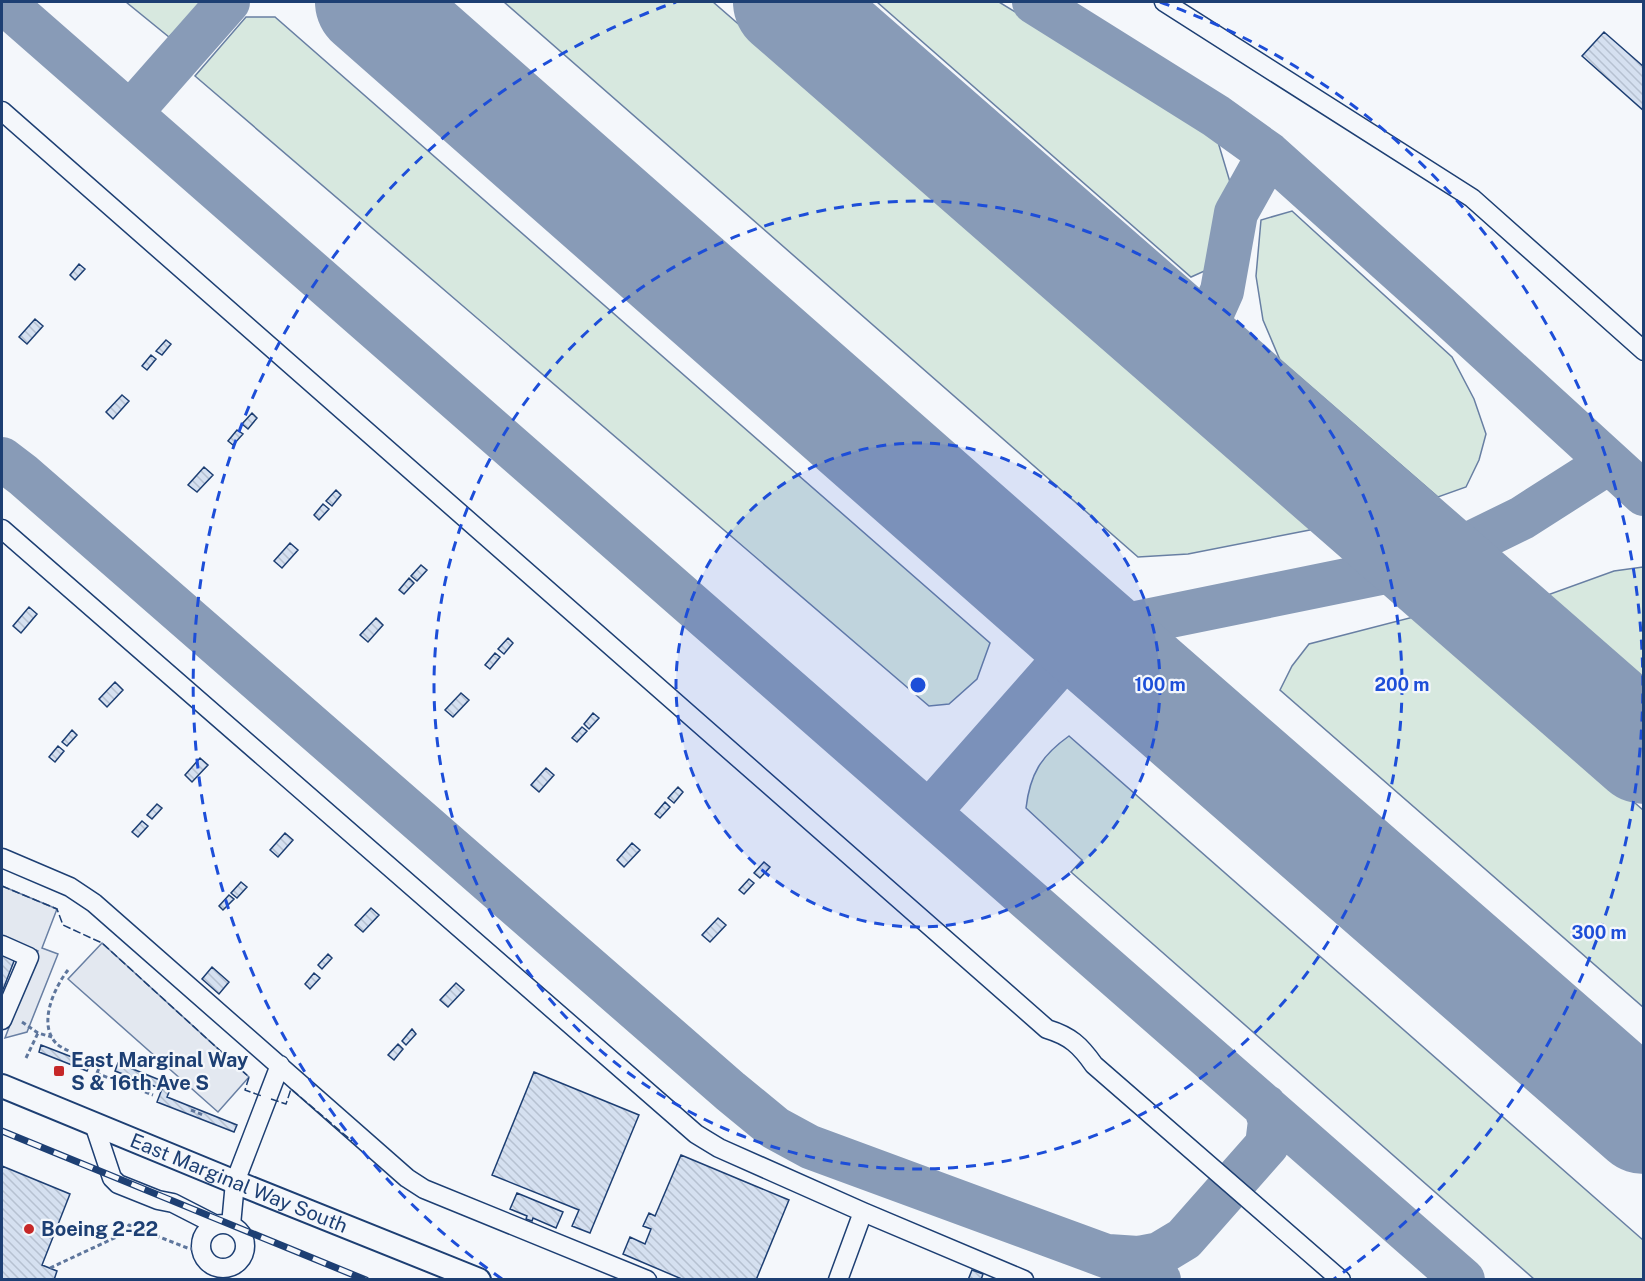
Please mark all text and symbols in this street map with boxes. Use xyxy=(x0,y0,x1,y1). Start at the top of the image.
text: 100 m xyxy=(1134,674,1186,695)
text: 200 m xyxy=(1375,674,1429,695)
centre of rings xyxy=(908,675,928,695)
text: 300 m xyxy=(1571,922,1627,943)
place label: East Marginal Way S & 16th Ave S xyxy=(71,1048,248,1095)
marker: East Marginal Way S & 16th Ave S xyxy=(52,1064,66,1078)
street label: East Marginal Way South xyxy=(127,1128,351,1238)
place label: Boeing 2-22 xyxy=(41,1217,158,1241)
marker: Boeing 2-22 xyxy=(22,1222,36,1236)

